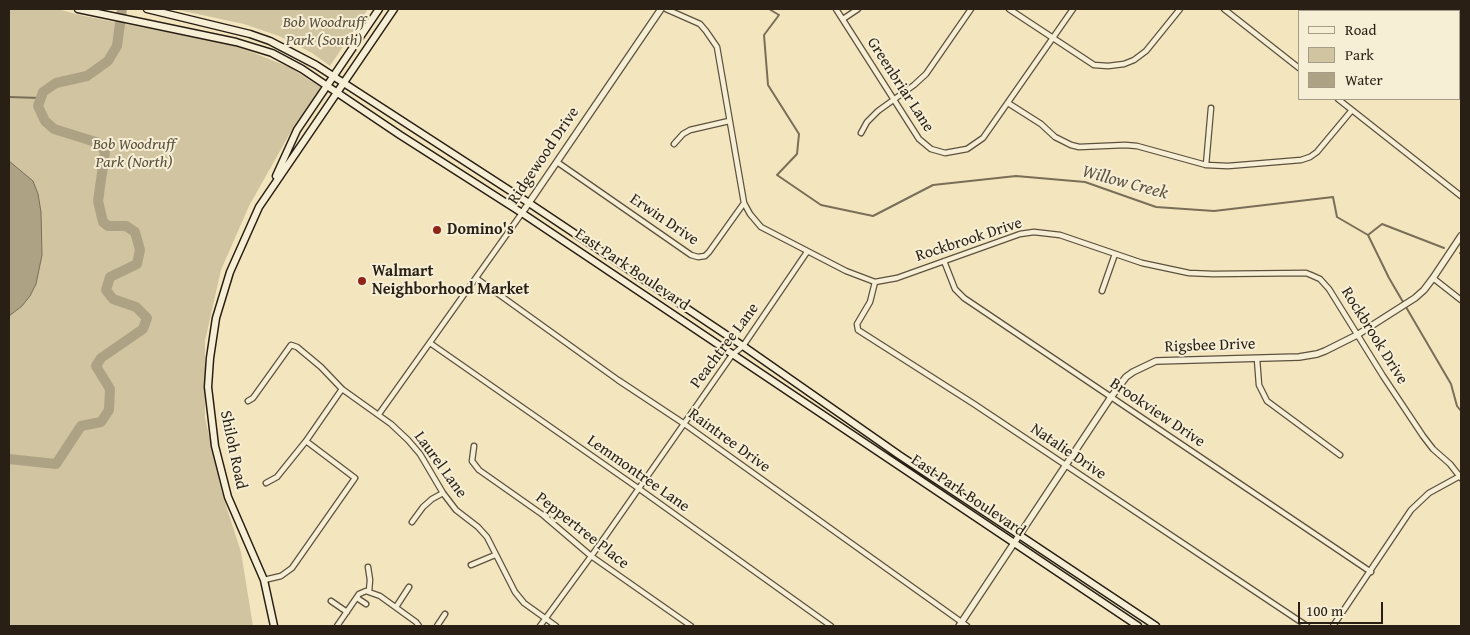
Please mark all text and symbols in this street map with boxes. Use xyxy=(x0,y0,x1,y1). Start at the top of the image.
legend xyxy=(1298,10,1460,100)
park label: Bob Woodruff Park (South) xyxy=(283,13,365,51)
text: Road xyxy=(1345,19,1376,40)
street label: Greenbriar Lane xyxy=(862,34,938,136)
text: Park xyxy=(1345,44,1374,65)
text: Water xyxy=(1345,69,1383,90)
street label: Ridgewood Drive xyxy=(504,104,584,208)
park label: Bob Woodruff Park (North) xyxy=(93,135,175,173)
water label: Willow Creek xyxy=(1080,161,1170,205)
street label: Erwin Drive xyxy=(626,190,702,250)
street label: Rockbrook Drive xyxy=(913,214,1025,266)
place label: Domino's xyxy=(447,220,514,240)
marker: Domino's xyxy=(431,224,443,236)
street label: East Park Boulevard xyxy=(571,225,693,315)
place label: Walmart Neighborhood Market xyxy=(372,262,529,300)
marker: Walmart Neighborhood Market xyxy=(356,275,368,287)
street label: Rockbrook Drive xyxy=(1336,284,1412,388)
street label: Peachtree Lane xyxy=(687,300,763,392)
street label: Rigsbee Drive xyxy=(1164,335,1256,357)
street label: Brookview Drive xyxy=(1106,374,1208,452)
street label: Raintree Drive xyxy=(684,405,774,477)
street label: Shiloh Road xyxy=(215,409,251,491)
street label: Natalie Drive xyxy=(1027,420,1109,484)
street label: Laurel Lane xyxy=(409,428,471,502)
street label: Lemmontree Lane xyxy=(583,431,693,517)
street label: East Park Boulevard xyxy=(907,451,1029,541)
street label: Peppertree Place xyxy=(531,489,633,573)
scale bar xyxy=(1300,592,1385,624)
text: 100 m xyxy=(1306,600,1343,621)

